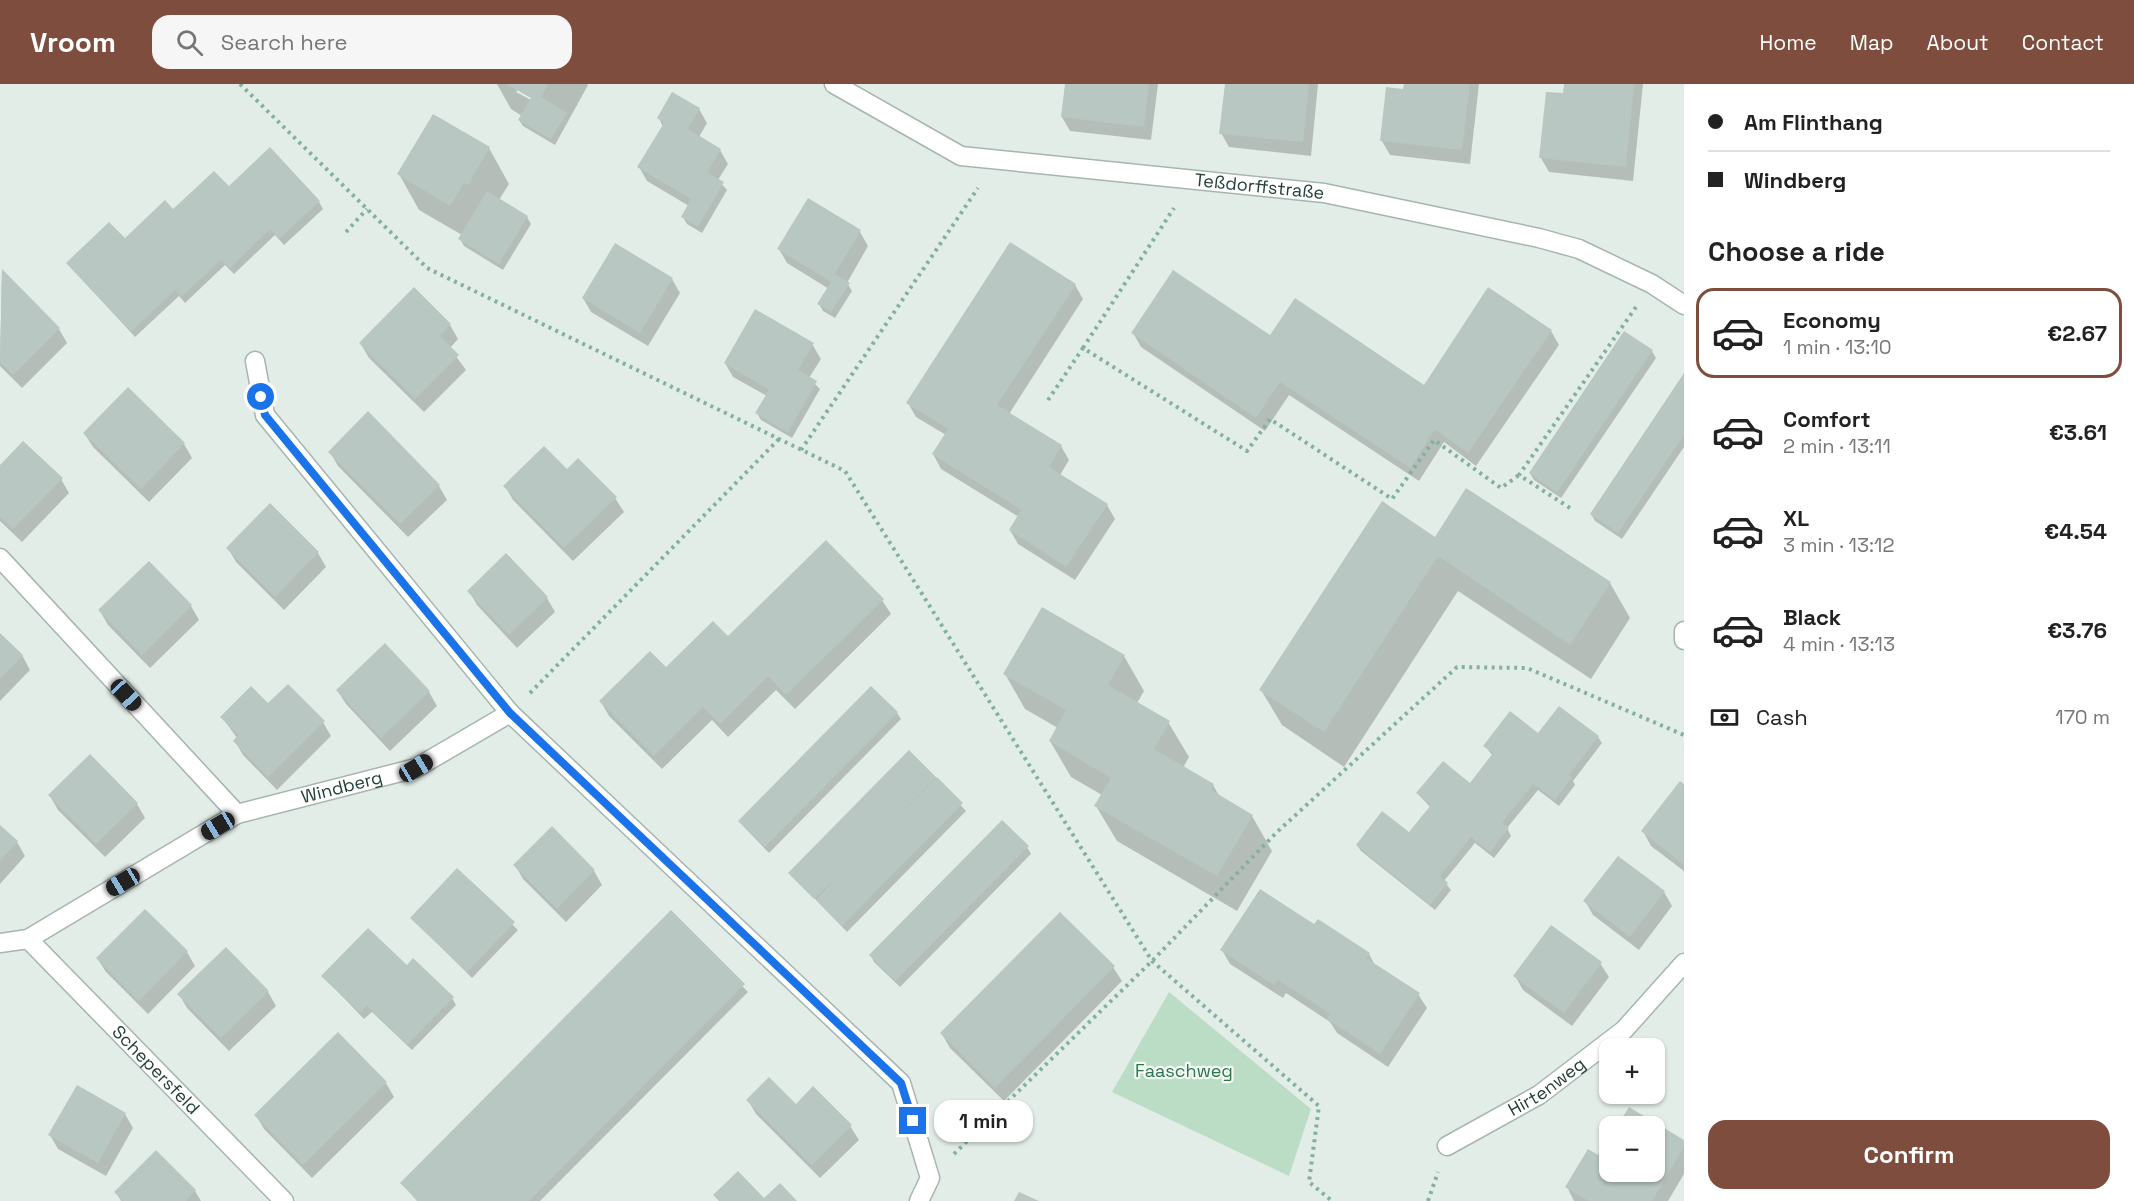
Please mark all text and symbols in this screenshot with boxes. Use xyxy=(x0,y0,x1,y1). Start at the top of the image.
search box xyxy=(152,15,572,69)
text: Vroom xyxy=(30,24,116,60)
icon: search xyxy=(173,26,206,59)
text: Search here xyxy=(221,28,348,56)
text: Home xyxy=(1759,29,1817,56)
text: Map xyxy=(1850,29,1894,56)
text: About xyxy=(1927,29,1989,56)
text: Contact xyxy=(2022,29,2104,56)
text: Am Flinthang xyxy=(1744,108,1883,136)
text: Windberg xyxy=(1744,166,1846,194)
street label: Teßdorffstraße xyxy=(1194,168,1325,204)
text: Choose a ride xyxy=(1708,234,1885,269)
icon: car xyxy=(1711,306,1765,360)
text: Economy xyxy=(1783,306,1881,334)
text: €2.67 xyxy=(2047,319,2107,347)
text: 1 min · 13:10 xyxy=(1783,334,1892,360)
route start xyxy=(247,383,274,410)
icon: car xyxy=(1711,405,1765,459)
text: Comfort xyxy=(1783,405,1871,433)
text: €3.61 xyxy=(2049,418,2107,446)
text: 2 min · 13:11 xyxy=(1783,433,1891,459)
icon: car xyxy=(1711,504,1765,558)
text: XL xyxy=(1783,504,1809,532)
text: €4.54 xyxy=(2044,517,2107,545)
text: 3 min · 13:12 xyxy=(1783,532,1895,558)
icon: car xyxy=(1711,603,1765,657)
text: Black xyxy=(1783,603,1841,631)
text: €3.76 xyxy=(2047,616,2107,644)
text: 4 min · 13:13 xyxy=(1783,631,1895,657)
car xyxy=(107,676,145,714)
icon: cash xyxy=(1708,701,1741,734)
text: Cash xyxy=(1756,703,1808,731)
text: 170 m xyxy=(2055,704,2110,730)
car xyxy=(396,751,436,785)
street label: Windberg xyxy=(299,765,385,808)
car xyxy=(198,809,238,843)
car xyxy=(103,865,143,899)
street label: Schepersfeld xyxy=(108,1020,205,1119)
map controls xyxy=(1599,1038,1665,1182)
button: + xyxy=(1599,1038,1665,1104)
street label: Hirtenweg xyxy=(1504,1052,1590,1121)
park label: Faaschweg xyxy=(1135,1059,1233,1082)
callout: 1 min xyxy=(934,1100,1033,1142)
route end xyxy=(899,1107,926,1134)
text: 1 min xyxy=(959,1108,1008,1134)
button: − xyxy=(1599,1116,1665,1182)
button: Confirm xyxy=(1708,1120,2110,1189)

